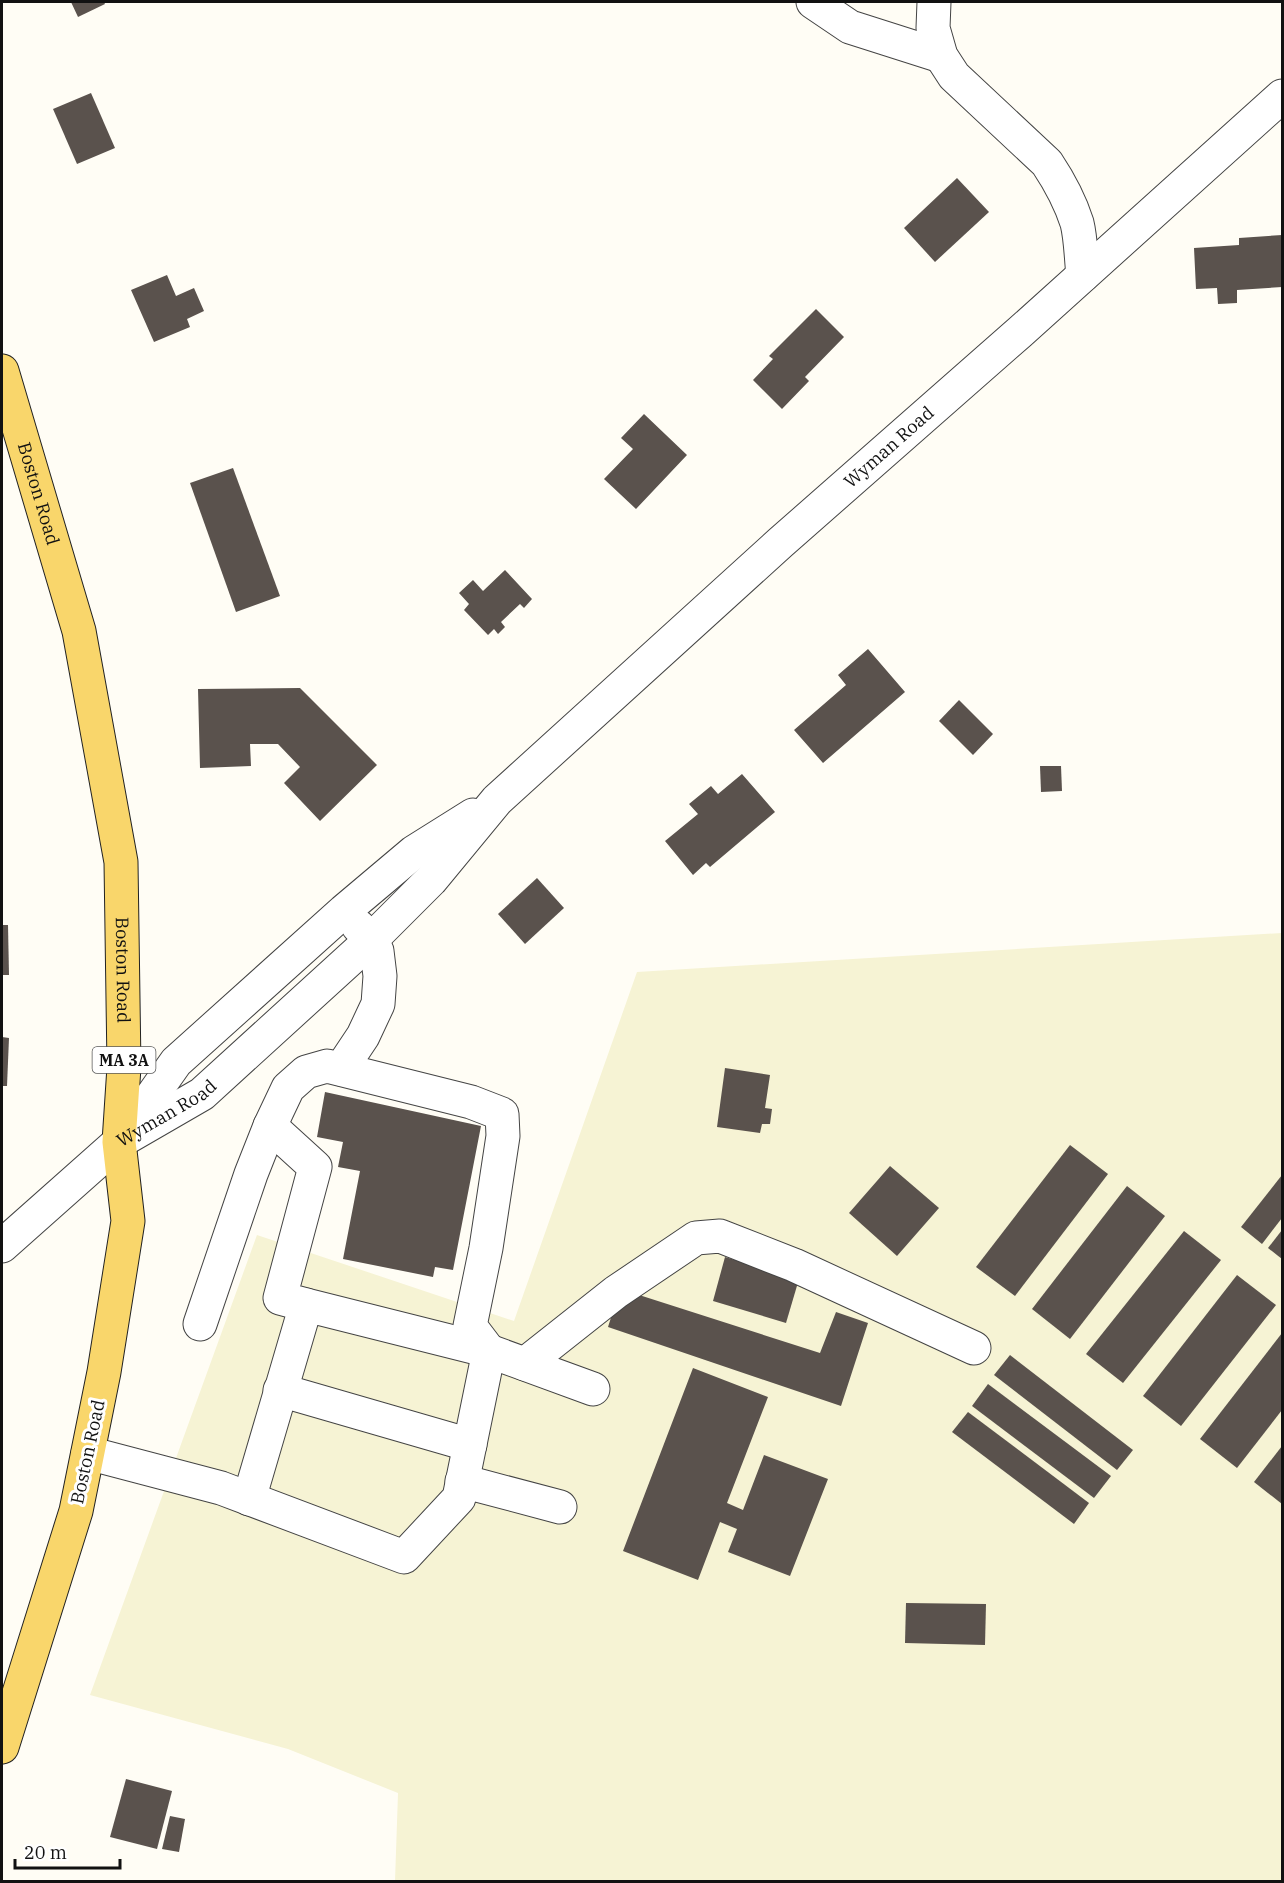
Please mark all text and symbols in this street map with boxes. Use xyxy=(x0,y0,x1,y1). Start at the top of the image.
street label: Wyman Road xyxy=(839,401,939,493)
street label: Boston Road xyxy=(13,439,65,548)
street label: Boston Road xyxy=(111,917,135,1023)
road number: MA 3A xyxy=(92,1047,156,1073)
street label: Wyman Road xyxy=(112,1074,221,1152)
street label: Boston Road xyxy=(65,1398,110,1506)
scale bar xyxy=(15,1832,120,1870)
text: 20 m xyxy=(24,1841,67,1864)

